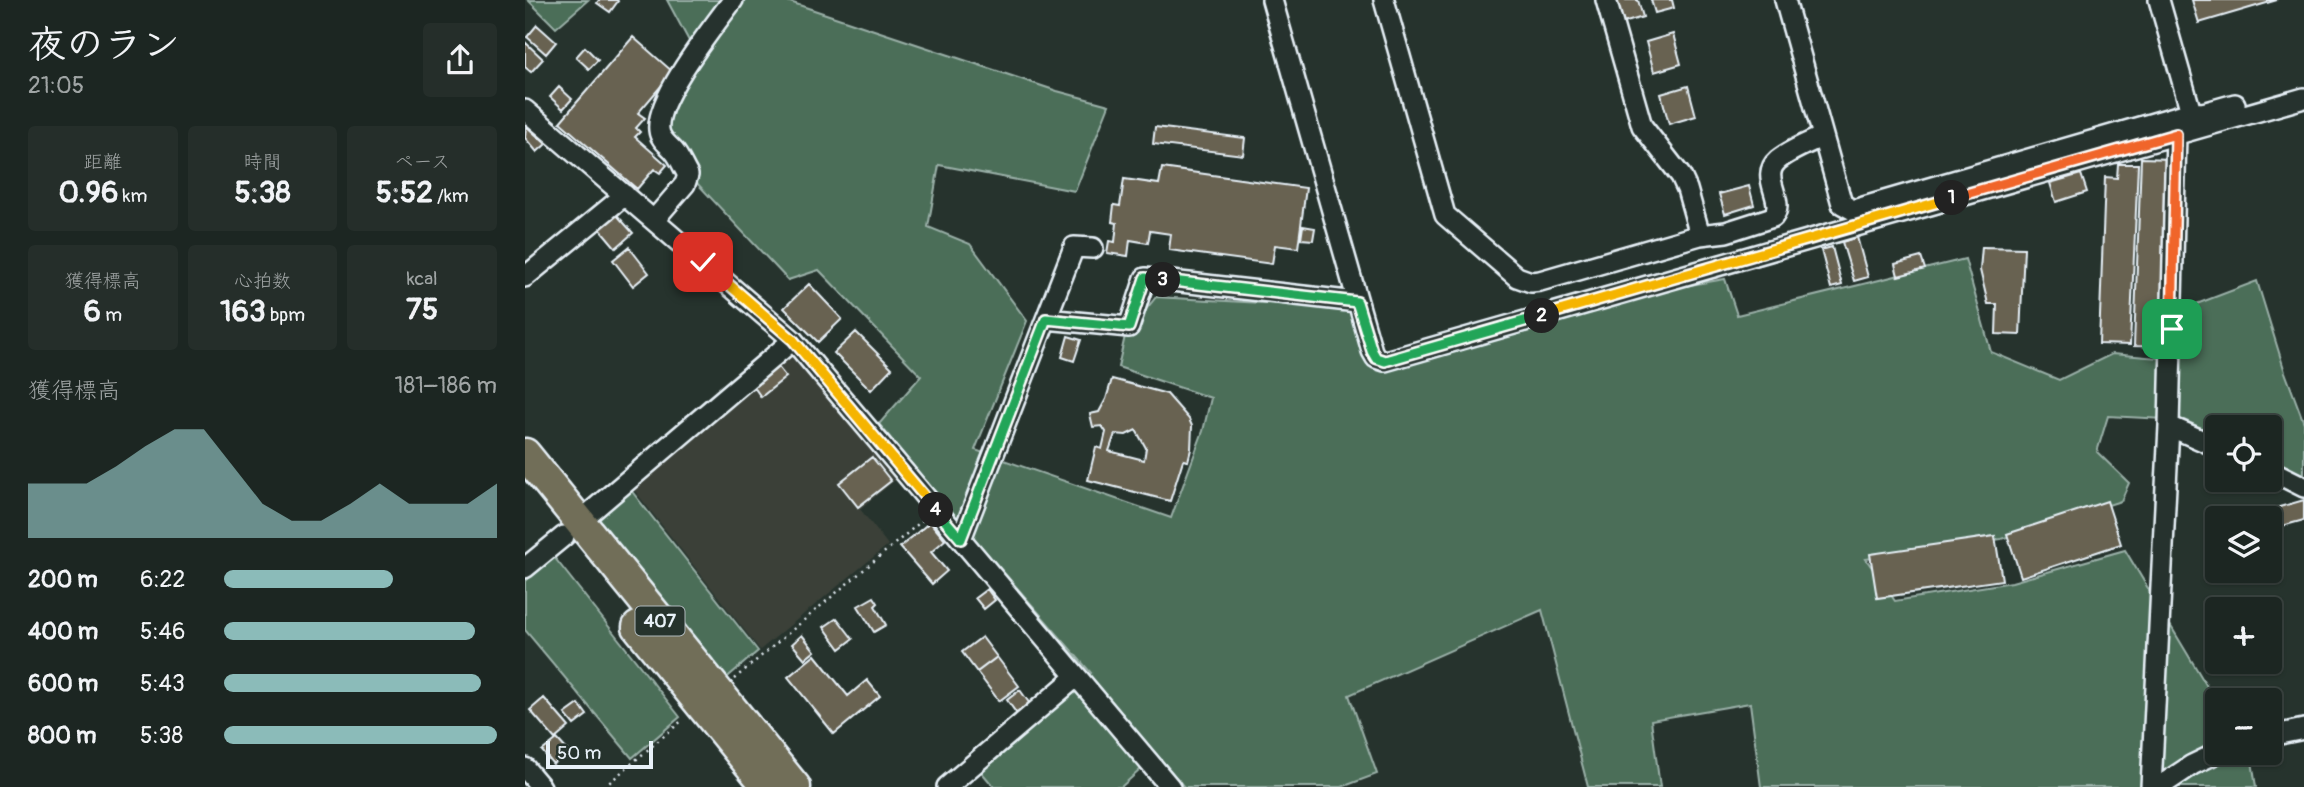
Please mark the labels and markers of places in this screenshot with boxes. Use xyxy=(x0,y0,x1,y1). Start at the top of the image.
pin: 1 xyxy=(1935,180,1969,216)
pin xyxy=(673,232,733,292)
pin: 3 xyxy=(1145,262,1181,298)
pin: 2 xyxy=(1525,298,1559,334)
pin xyxy=(2142,299,2202,359)
pin: 4 xyxy=(919,492,953,528)

